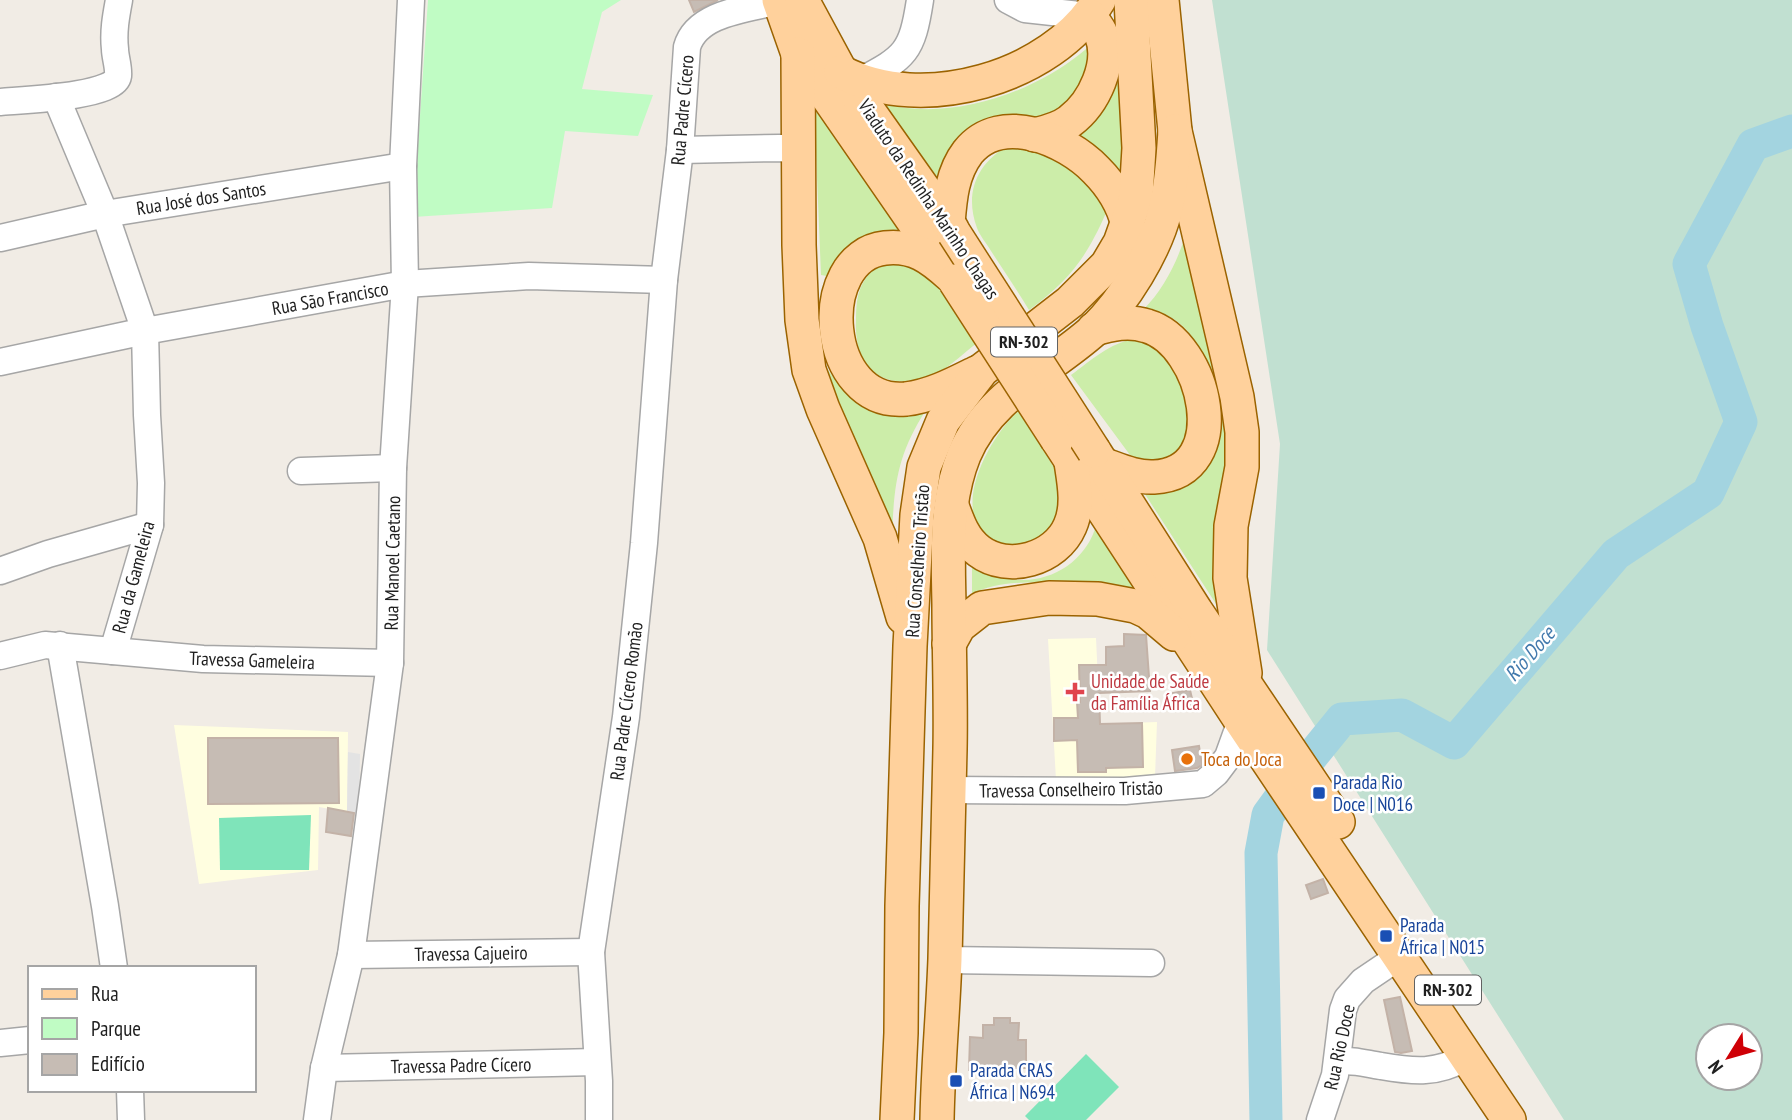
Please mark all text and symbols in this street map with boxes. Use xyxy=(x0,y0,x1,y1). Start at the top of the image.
street label: Rua Padre Cícero xyxy=(665,54,699,166)
street label: Viaduto da Redinha Marinho Chagas xyxy=(853,94,1005,304)
street label: Rua José dos Santos xyxy=(135,176,267,220)
street label: Rua São Francisco xyxy=(270,276,390,320)
road number: RN-302 xyxy=(991,328,1057,356)
street label: Rua Conselheiro Tristão xyxy=(900,484,934,638)
street label: Rua Manoel Caetano xyxy=(379,495,405,631)
street label: Rua da Gameleira xyxy=(106,518,160,636)
street label: Rua Padre Cícero Romão xyxy=(604,620,648,782)
water label: Rio Doce xyxy=(1498,620,1562,687)
street label: Travessa Gameleira xyxy=(189,646,315,674)
place label: Unidade de Saúde da Família África xyxy=(1091,669,1210,715)
marker: Unidade de Saúde da Família África xyxy=(1065,682,1085,702)
place label: Toca do Joca xyxy=(1201,747,1282,771)
marker: Toca do Joca xyxy=(1179,751,1195,767)
place label: Parada Rio Doce | N016 xyxy=(1333,770,1413,816)
street label: Travessa Conselheiro Tristão xyxy=(979,775,1163,803)
marker: Parada Rio Doce | N016 xyxy=(1311,785,1327,801)
place label: Parada África | N015 xyxy=(1400,913,1485,959)
marker: Parada África | N015 xyxy=(1378,928,1394,944)
street label: Travessa Cajueiro xyxy=(414,940,528,966)
legend xyxy=(28,966,256,1092)
road number: RN-302 xyxy=(1415,975,1481,1004)
text: Rua xyxy=(91,980,119,1007)
street label: Rua Rio Doce xyxy=(1318,1002,1360,1092)
text: Parque xyxy=(91,1015,141,1042)
north arrow xyxy=(1694,1022,1764,1092)
text: Edifício xyxy=(91,1050,145,1077)
street label: Travessa Padre Cícero xyxy=(390,1052,532,1078)
text: N xyxy=(1703,1056,1728,1079)
place label: Parada CRAS África | N694 xyxy=(970,1058,1056,1104)
marker: Parada CRAS África | N694 xyxy=(948,1073,964,1089)

